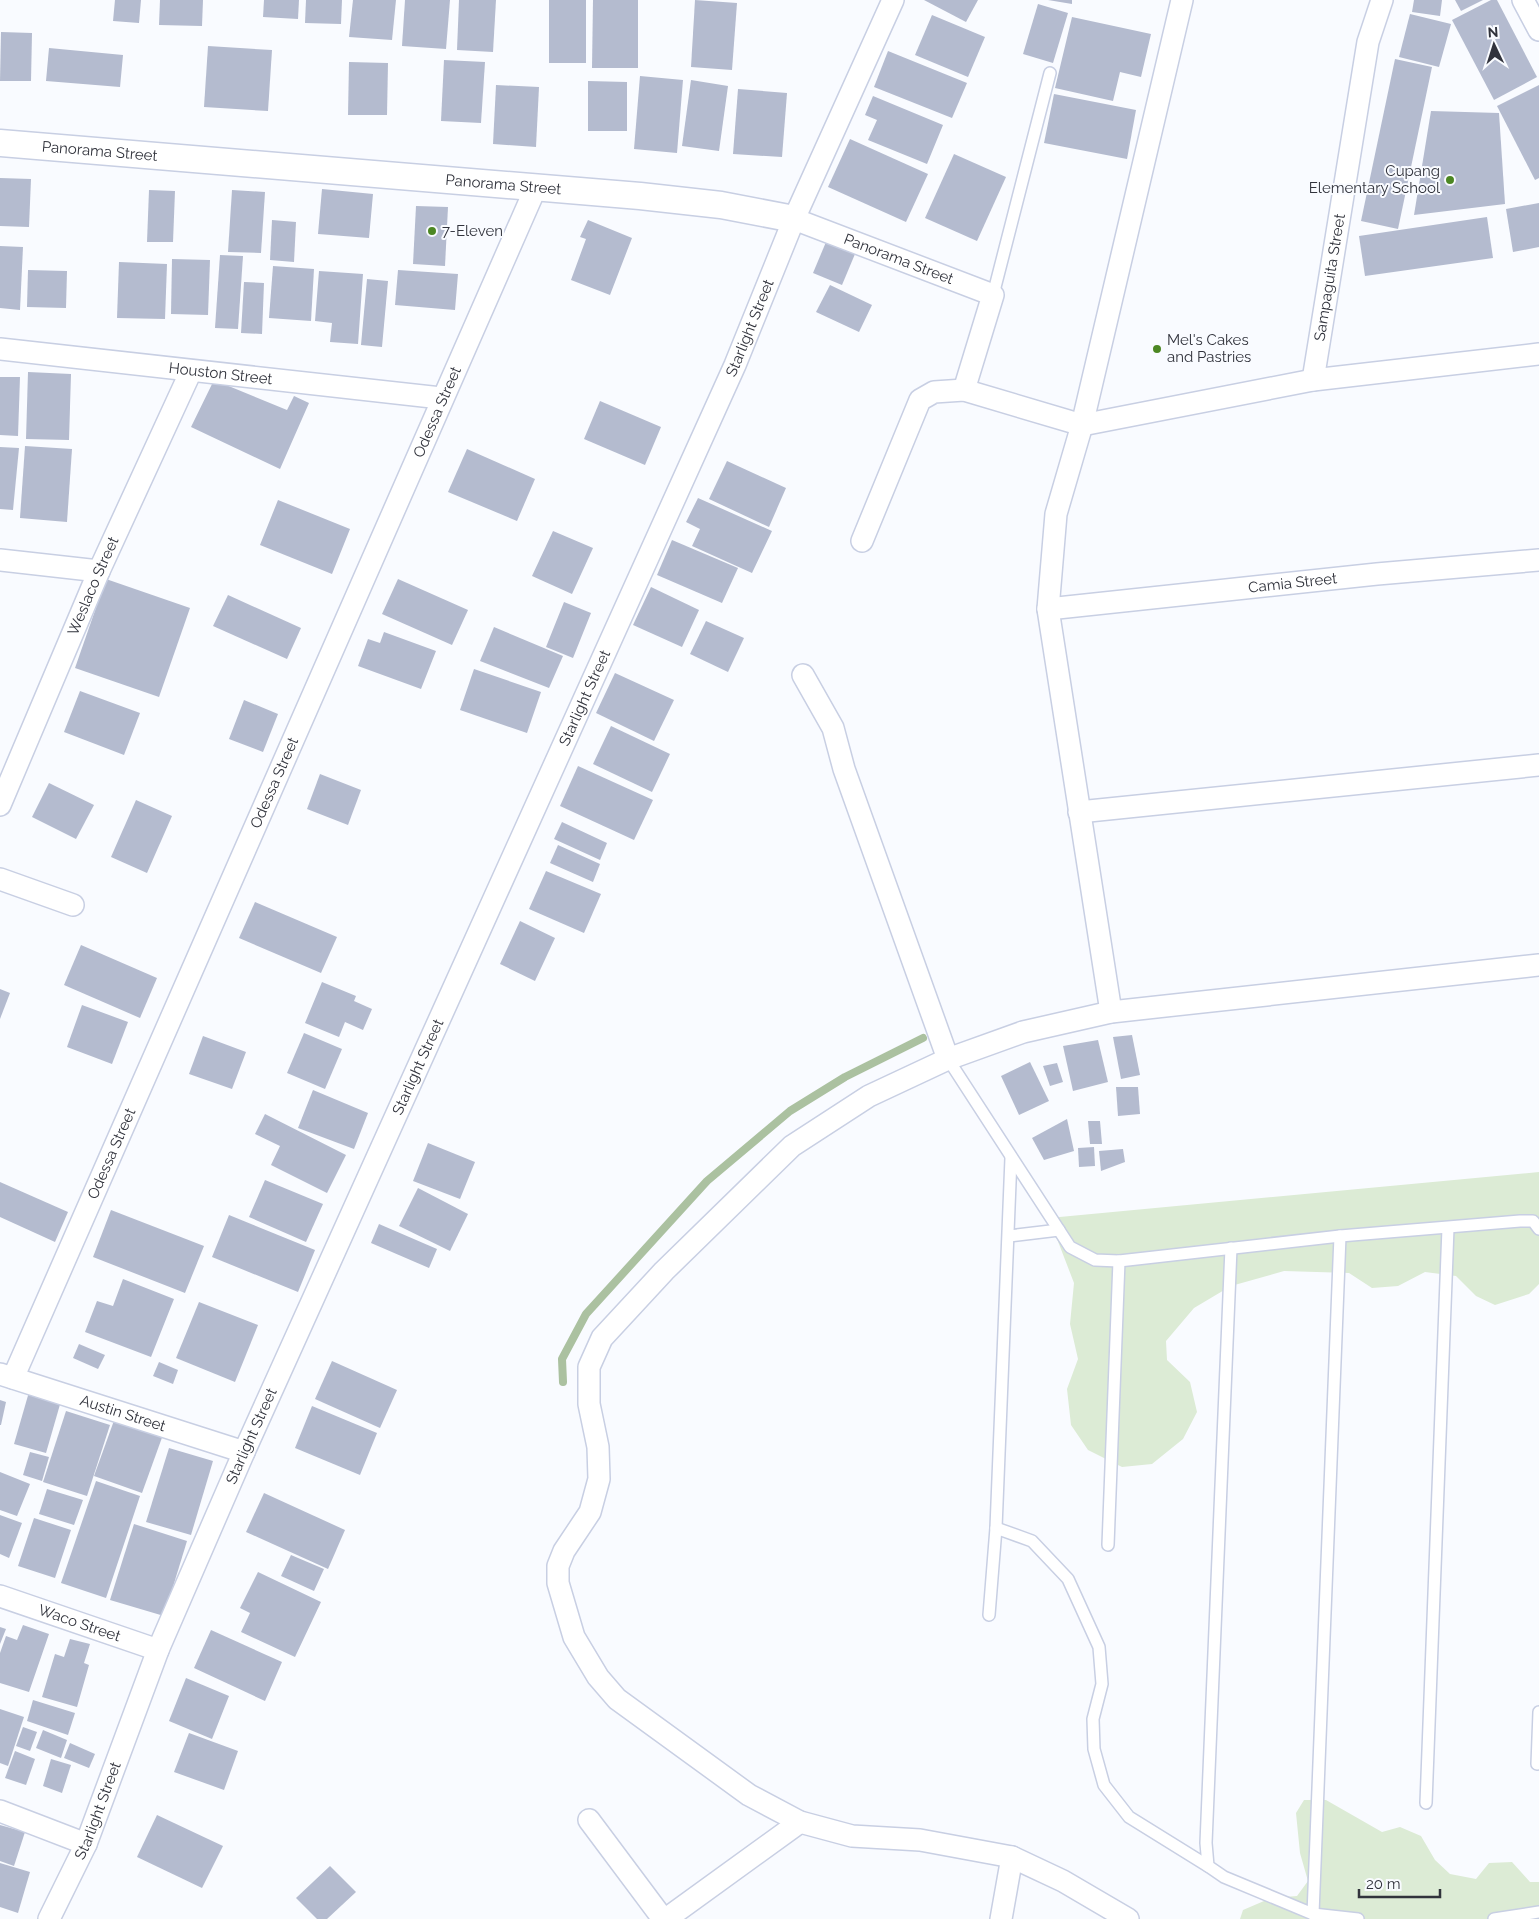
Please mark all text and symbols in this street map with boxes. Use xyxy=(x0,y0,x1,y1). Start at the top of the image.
north arrow xyxy=(1469,20,1519,70)
text: N xyxy=(1487,24,1499,40)
street label: Panorama Street xyxy=(41,137,158,165)
place label: Cupang Elementary School xyxy=(1309,162,1441,197)
street label: Panorama Street xyxy=(445,171,562,198)
marker: Cupang Elementary School xyxy=(1444,174,1456,186)
street label: Sampaguita Street xyxy=(1310,212,1349,342)
place label: 7-Eleven xyxy=(442,222,503,240)
marker: 7-Eleven xyxy=(426,225,438,237)
street label: Panorama Street xyxy=(841,230,956,288)
street label: Starlight Street xyxy=(722,277,778,379)
place label: Mel's Cakes and Pastries xyxy=(1167,331,1251,366)
marker: Mel's Cakes and Pastries xyxy=(1151,343,1163,355)
street label: Houston Street xyxy=(168,359,273,388)
street label: Odessa Street xyxy=(409,364,465,460)
street label: Weslaco Street xyxy=(64,534,123,638)
street label: Camia Street xyxy=(1247,569,1338,597)
street label: Starlight Street xyxy=(555,647,614,749)
street label: Odessa Street xyxy=(246,735,302,831)
street label: Starlight Street xyxy=(388,1016,447,1118)
street label: Odessa Street xyxy=(84,1105,139,1202)
street label: Starlight Street xyxy=(222,1385,281,1487)
street label: Austin Street xyxy=(78,1391,168,1435)
street label: Waco Street xyxy=(36,1601,123,1646)
street label: Starlight Street xyxy=(71,1759,125,1863)
scale bar xyxy=(1359,1866,1440,1898)
text: 20 m xyxy=(1366,1875,1401,1893)

